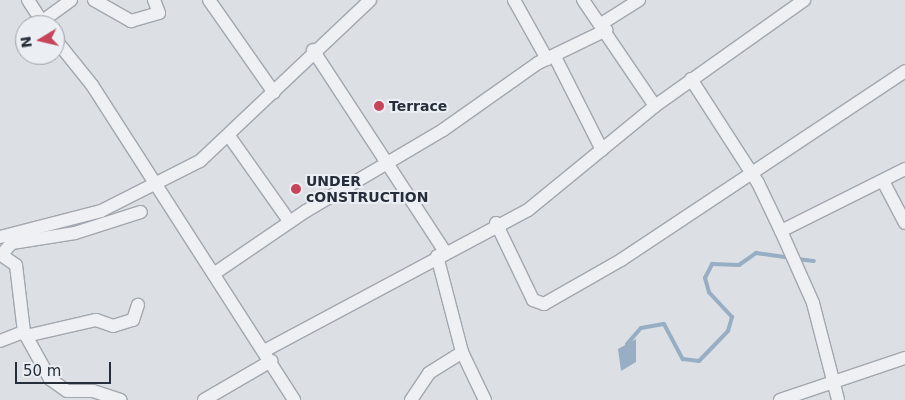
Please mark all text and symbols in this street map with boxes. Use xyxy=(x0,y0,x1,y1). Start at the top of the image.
north arrow xyxy=(15,15,65,65)
text: N xyxy=(17,35,35,49)
place label: Terrace xyxy=(389,98,447,114)
marker: Terrace xyxy=(373,100,385,112)
place label: UNDER cONSTRUCTION xyxy=(306,173,428,206)
marker: UNDER cONSTRUCTION xyxy=(290,183,302,195)
scale bar xyxy=(18,352,114,384)
text: 50 m xyxy=(23,362,61,380)

